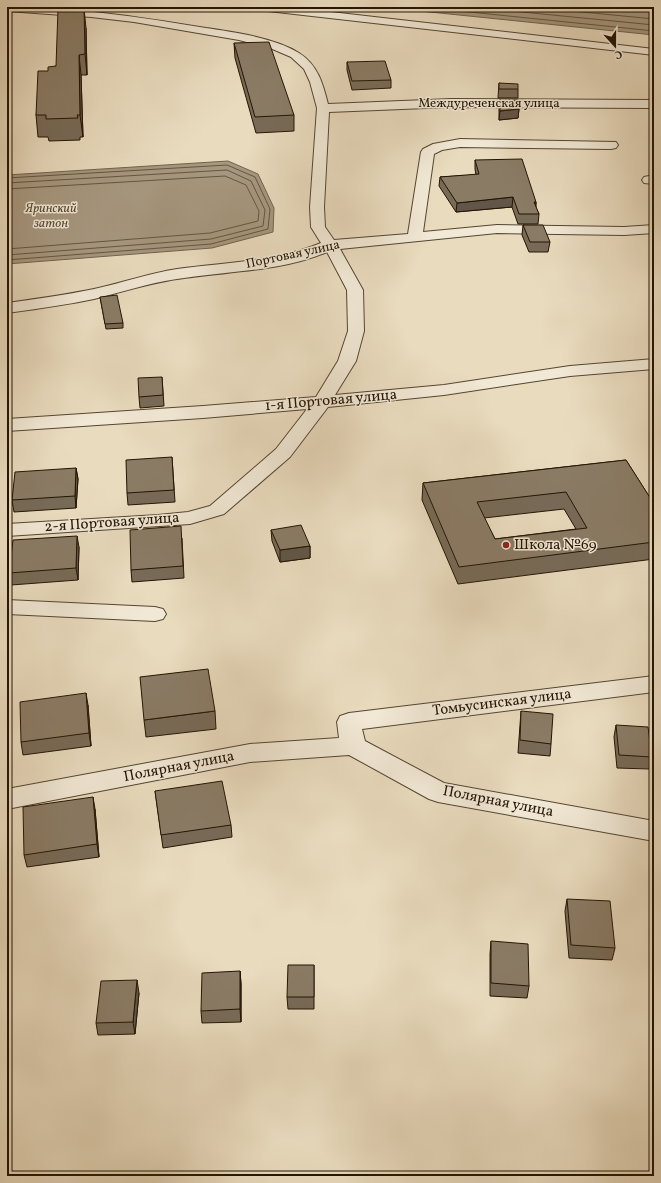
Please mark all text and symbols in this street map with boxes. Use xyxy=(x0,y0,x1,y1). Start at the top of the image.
north arrow xyxy=(595,26,635,66)
text: С xyxy=(612,46,624,62)
street label: Междуреченская улица xyxy=(418,95,560,113)
water label: Яринский затон xyxy=(24,200,77,233)
street label: Портовая улица xyxy=(244,236,342,274)
street label: 1-я Портовая улица xyxy=(264,385,398,417)
street label: 2-я Портовая улица xyxy=(44,508,180,538)
place label: Школа №69 xyxy=(514,535,597,556)
marker: Школа №69 xyxy=(501,540,511,550)
street label: Томьусинская улица xyxy=(431,684,573,722)
street label: Полярная улица xyxy=(122,746,236,788)
street label: Полярная улица xyxy=(441,781,555,823)

